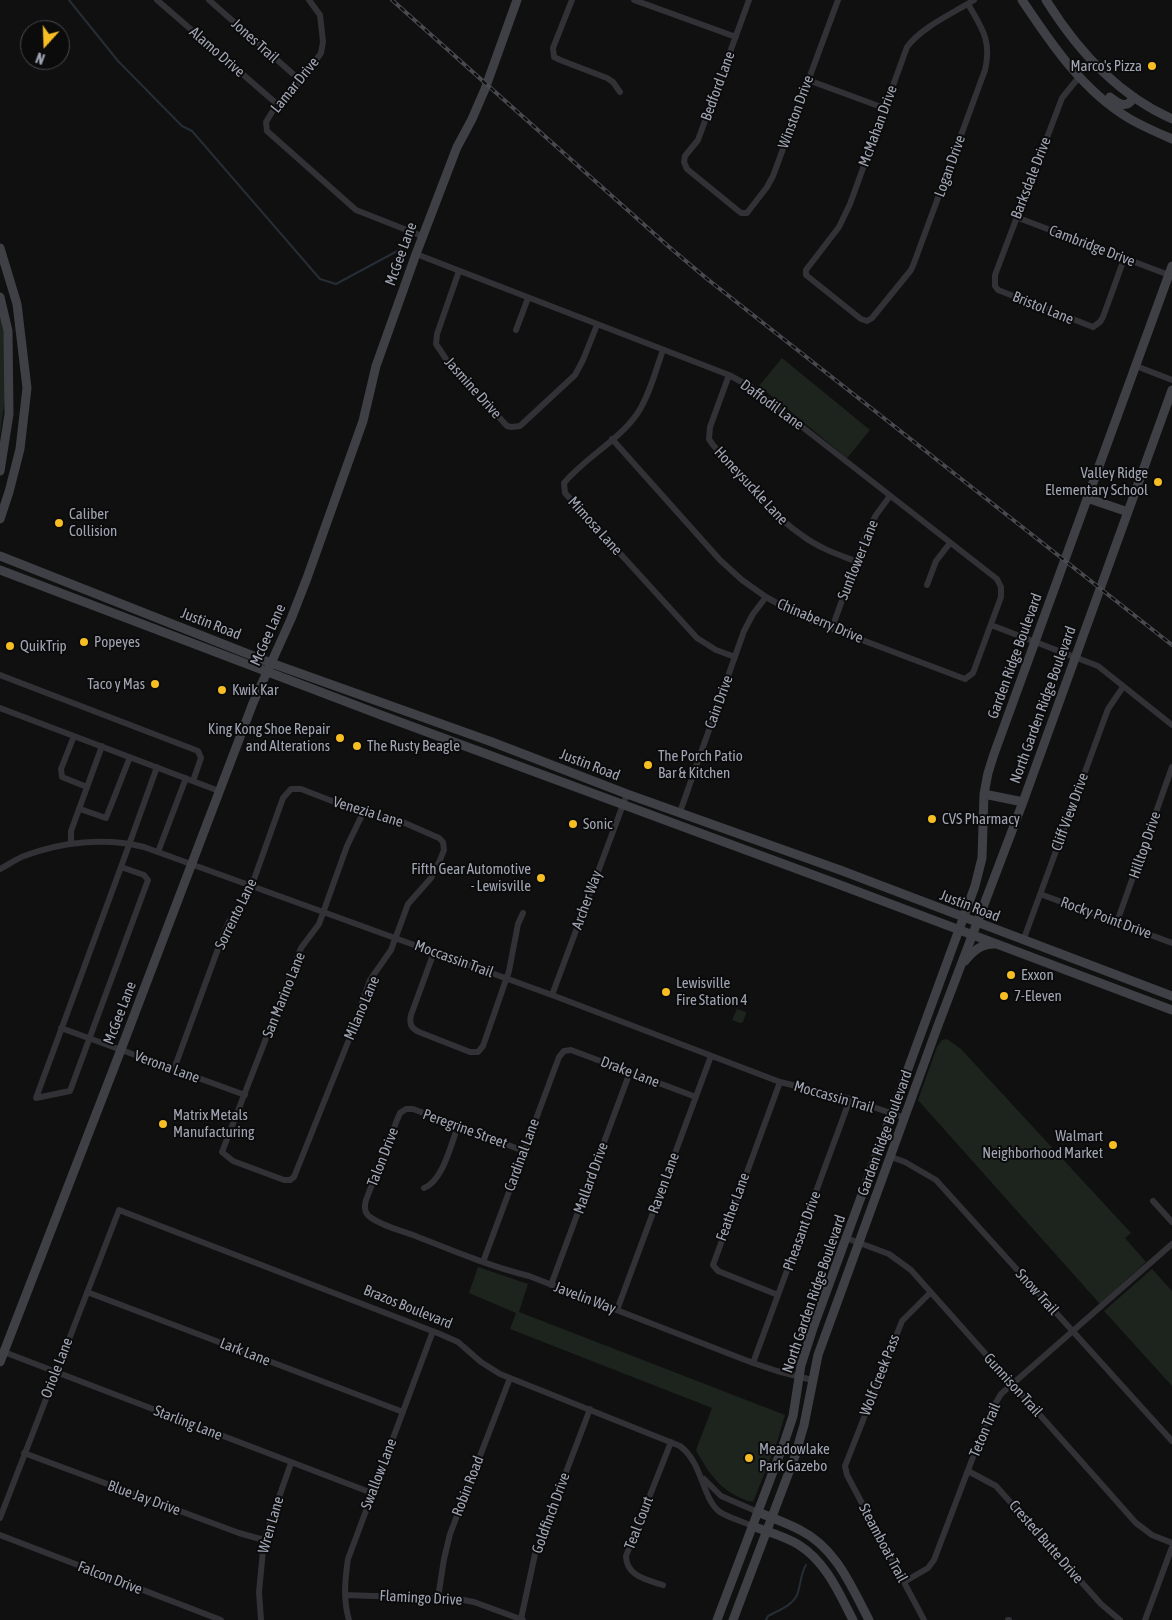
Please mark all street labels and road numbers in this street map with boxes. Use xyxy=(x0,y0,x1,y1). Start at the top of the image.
street label: Jones Trail xyxy=(228,15,282,67)
street label: Alamo Drive xyxy=(186,23,248,81)
street label: Bedford Lane xyxy=(697,49,739,123)
street label: Lamar Drive xyxy=(267,54,323,116)
street label: Winston Drive xyxy=(774,73,818,151)
street label: McMahan Drive xyxy=(855,83,901,169)
street label: Logan Drive xyxy=(931,133,969,199)
street label: Barksdale Drive xyxy=(1007,134,1055,222)
street label: McGee Lane xyxy=(381,220,421,288)
street label: Cambridge Drive xyxy=(1046,221,1138,271)
street label: Bristol Lane xyxy=(1010,288,1076,328)
street label: Jasmine Drive xyxy=(441,354,505,422)
street label: Daffodil Lane xyxy=(737,376,807,434)
street label: Honeysuckle Lane xyxy=(710,443,792,529)
street label: Mimosa Lane xyxy=(564,493,626,559)
street label: Sunflower Lane xyxy=(834,517,882,603)
street label: Garden Ridge Boulevard xyxy=(984,591,1046,721)
street label: Chinaberry Drive xyxy=(774,595,866,647)
street label: McGee Lane xyxy=(246,601,290,669)
street label: Justin Road xyxy=(178,604,244,644)
street label: North Garden Ridge Boulevard xyxy=(1006,624,1080,786)
street label: Cain Drive xyxy=(701,673,737,731)
street label: Justin Road xyxy=(557,745,623,785)
street label: Cliff View Drive xyxy=(1048,770,1092,854)
street label: Venezia Lane xyxy=(331,793,405,831)
street label: Hilltop Drive xyxy=(1125,809,1165,881)
street label: Archer Way xyxy=(568,868,606,932)
street label: Sorrento Lane xyxy=(211,876,261,952)
street label: Justin Road xyxy=(937,886,1003,926)
street label: Rocky Point Drive xyxy=(1058,893,1154,943)
street label: Moccassin Trail xyxy=(412,936,496,982)
street label: San Marino Lane xyxy=(259,950,309,1040)
street label: Milano Lane xyxy=(340,973,384,1043)
street label: McGee Lane xyxy=(100,979,140,1047)
street label: Verona Lane xyxy=(132,1047,202,1087)
street label: Drake Lane xyxy=(598,1053,662,1091)
street label: Garden Ridge Boulevard xyxy=(854,1068,916,1198)
street label: Moccassin Trail xyxy=(792,1077,876,1117)
street label: Peregrine Street xyxy=(420,1105,510,1153)
street label: Cardinal Lane xyxy=(501,1116,543,1194)
street label: Talon Drive xyxy=(364,1125,402,1189)
street label: Mallard Drive xyxy=(570,1140,612,1216)
street label: Raven Lane xyxy=(645,1150,683,1216)
street label: Feather Lane xyxy=(712,1170,754,1244)
street label: Pheasant Drive xyxy=(779,1189,825,1273)
street label: North Garden Ridge Boulevard xyxy=(778,1213,850,1375)
street label: Snow Trail xyxy=(1012,1265,1062,1319)
street label: Javelin Way xyxy=(551,1278,619,1318)
street label: Brazos Boulevard xyxy=(361,1281,455,1333)
street label: Wolf Creek Pass xyxy=(856,1332,904,1418)
street label: Lark Lane xyxy=(217,1334,273,1370)
street label: Oriole Lane xyxy=(37,1335,77,1401)
street label: Gunnison Trail xyxy=(980,1350,1046,1420)
street label: Teton Trail xyxy=(966,1400,1004,1460)
street label: Starling Lane xyxy=(151,1402,225,1444)
street label: Swallow Lane xyxy=(357,1436,401,1512)
street label: Robin Road xyxy=(448,1453,488,1519)
street label: Goldfinch Drive xyxy=(528,1470,574,1556)
street label: Blue Jay Drive xyxy=(105,1476,183,1520)
street label: Wren Lane xyxy=(254,1494,288,1556)
street label: Teal Court xyxy=(621,1494,657,1552)
street label: Crested Butte Drive xyxy=(1005,1497,1087,1587)
street label: Steamboat Trail xyxy=(855,1500,911,1586)
street label: Falcon Drive xyxy=(75,1557,145,1599)
street label: Flamingo Drive xyxy=(379,1587,463,1609)

